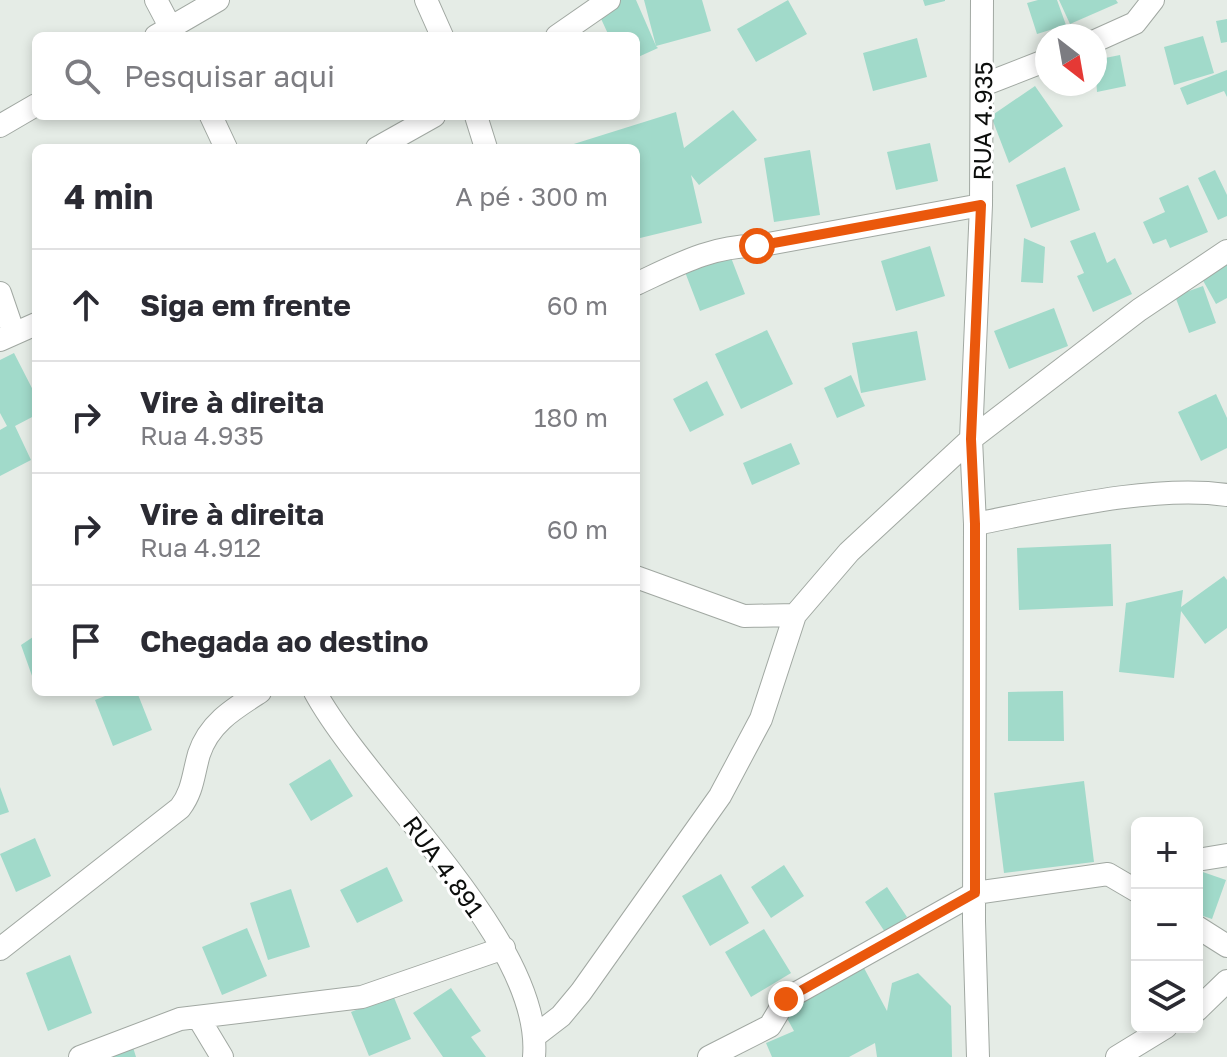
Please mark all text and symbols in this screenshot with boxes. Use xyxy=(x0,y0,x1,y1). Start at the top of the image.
north arrow xyxy=(1035,24,1107,96)
search box xyxy=(32,32,640,120)
icon: search xyxy=(60,54,104,98)
text: Pesquisar aqui xyxy=(124,58,335,94)
street label: RUA 4.935 xyxy=(966,61,998,181)
text: 4 min xyxy=(64,176,153,216)
text: A pé · 300 m xyxy=(455,181,608,212)
route start xyxy=(739,228,775,264)
icon: ahead xyxy=(64,283,108,327)
text: Siga em frente xyxy=(140,287,351,323)
text: 60 m xyxy=(547,290,608,321)
text: Vire à direita xyxy=(140,384,324,420)
icon: right xyxy=(64,395,108,439)
text: 180 m xyxy=(534,402,608,433)
text: Rua 4.935 xyxy=(140,420,264,451)
text: Vire à direita xyxy=(140,496,324,532)
icon: right xyxy=(64,507,108,551)
text: 60 m xyxy=(547,514,608,545)
text: Rua 4.912 xyxy=(140,532,261,563)
icon: arrive xyxy=(64,619,108,663)
text: Chegada ao destino xyxy=(140,623,428,659)
street label: RUA 4.891 xyxy=(398,810,490,922)
map controls xyxy=(1131,817,1203,1033)
button: + xyxy=(1131,817,1203,889)
button: − xyxy=(1131,889,1203,961)
button: layers xyxy=(1131,961,1203,1033)
route end xyxy=(768,981,804,1017)

